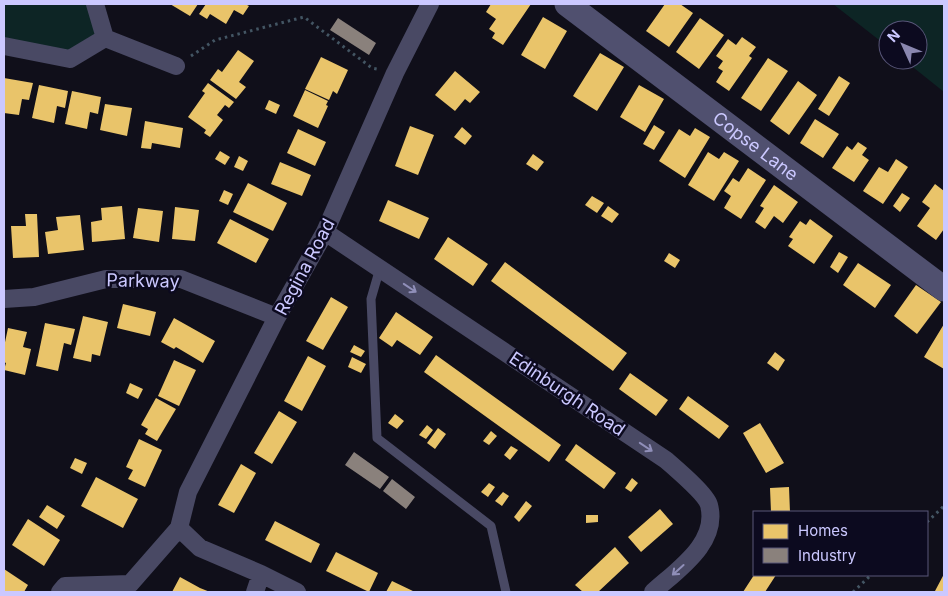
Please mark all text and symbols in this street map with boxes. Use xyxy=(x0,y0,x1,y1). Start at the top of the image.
north arrow xyxy=(878,20,928,70)
text: N xyxy=(883,26,903,45)
street label: Copse Lane xyxy=(709,107,802,185)
street label: Regina Road xyxy=(270,215,339,319)
street label: Parkway xyxy=(106,269,180,292)
one-way arrow xyxy=(403,283,417,293)
street label: Edinburgh Road xyxy=(505,347,629,440)
one-way arrow xyxy=(639,442,653,452)
legend xyxy=(753,511,928,576)
text: Homes xyxy=(798,521,848,540)
text: Industry xyxy=(798,546,857,565)
one-way arrow xyxy=(671,564,684,576)

